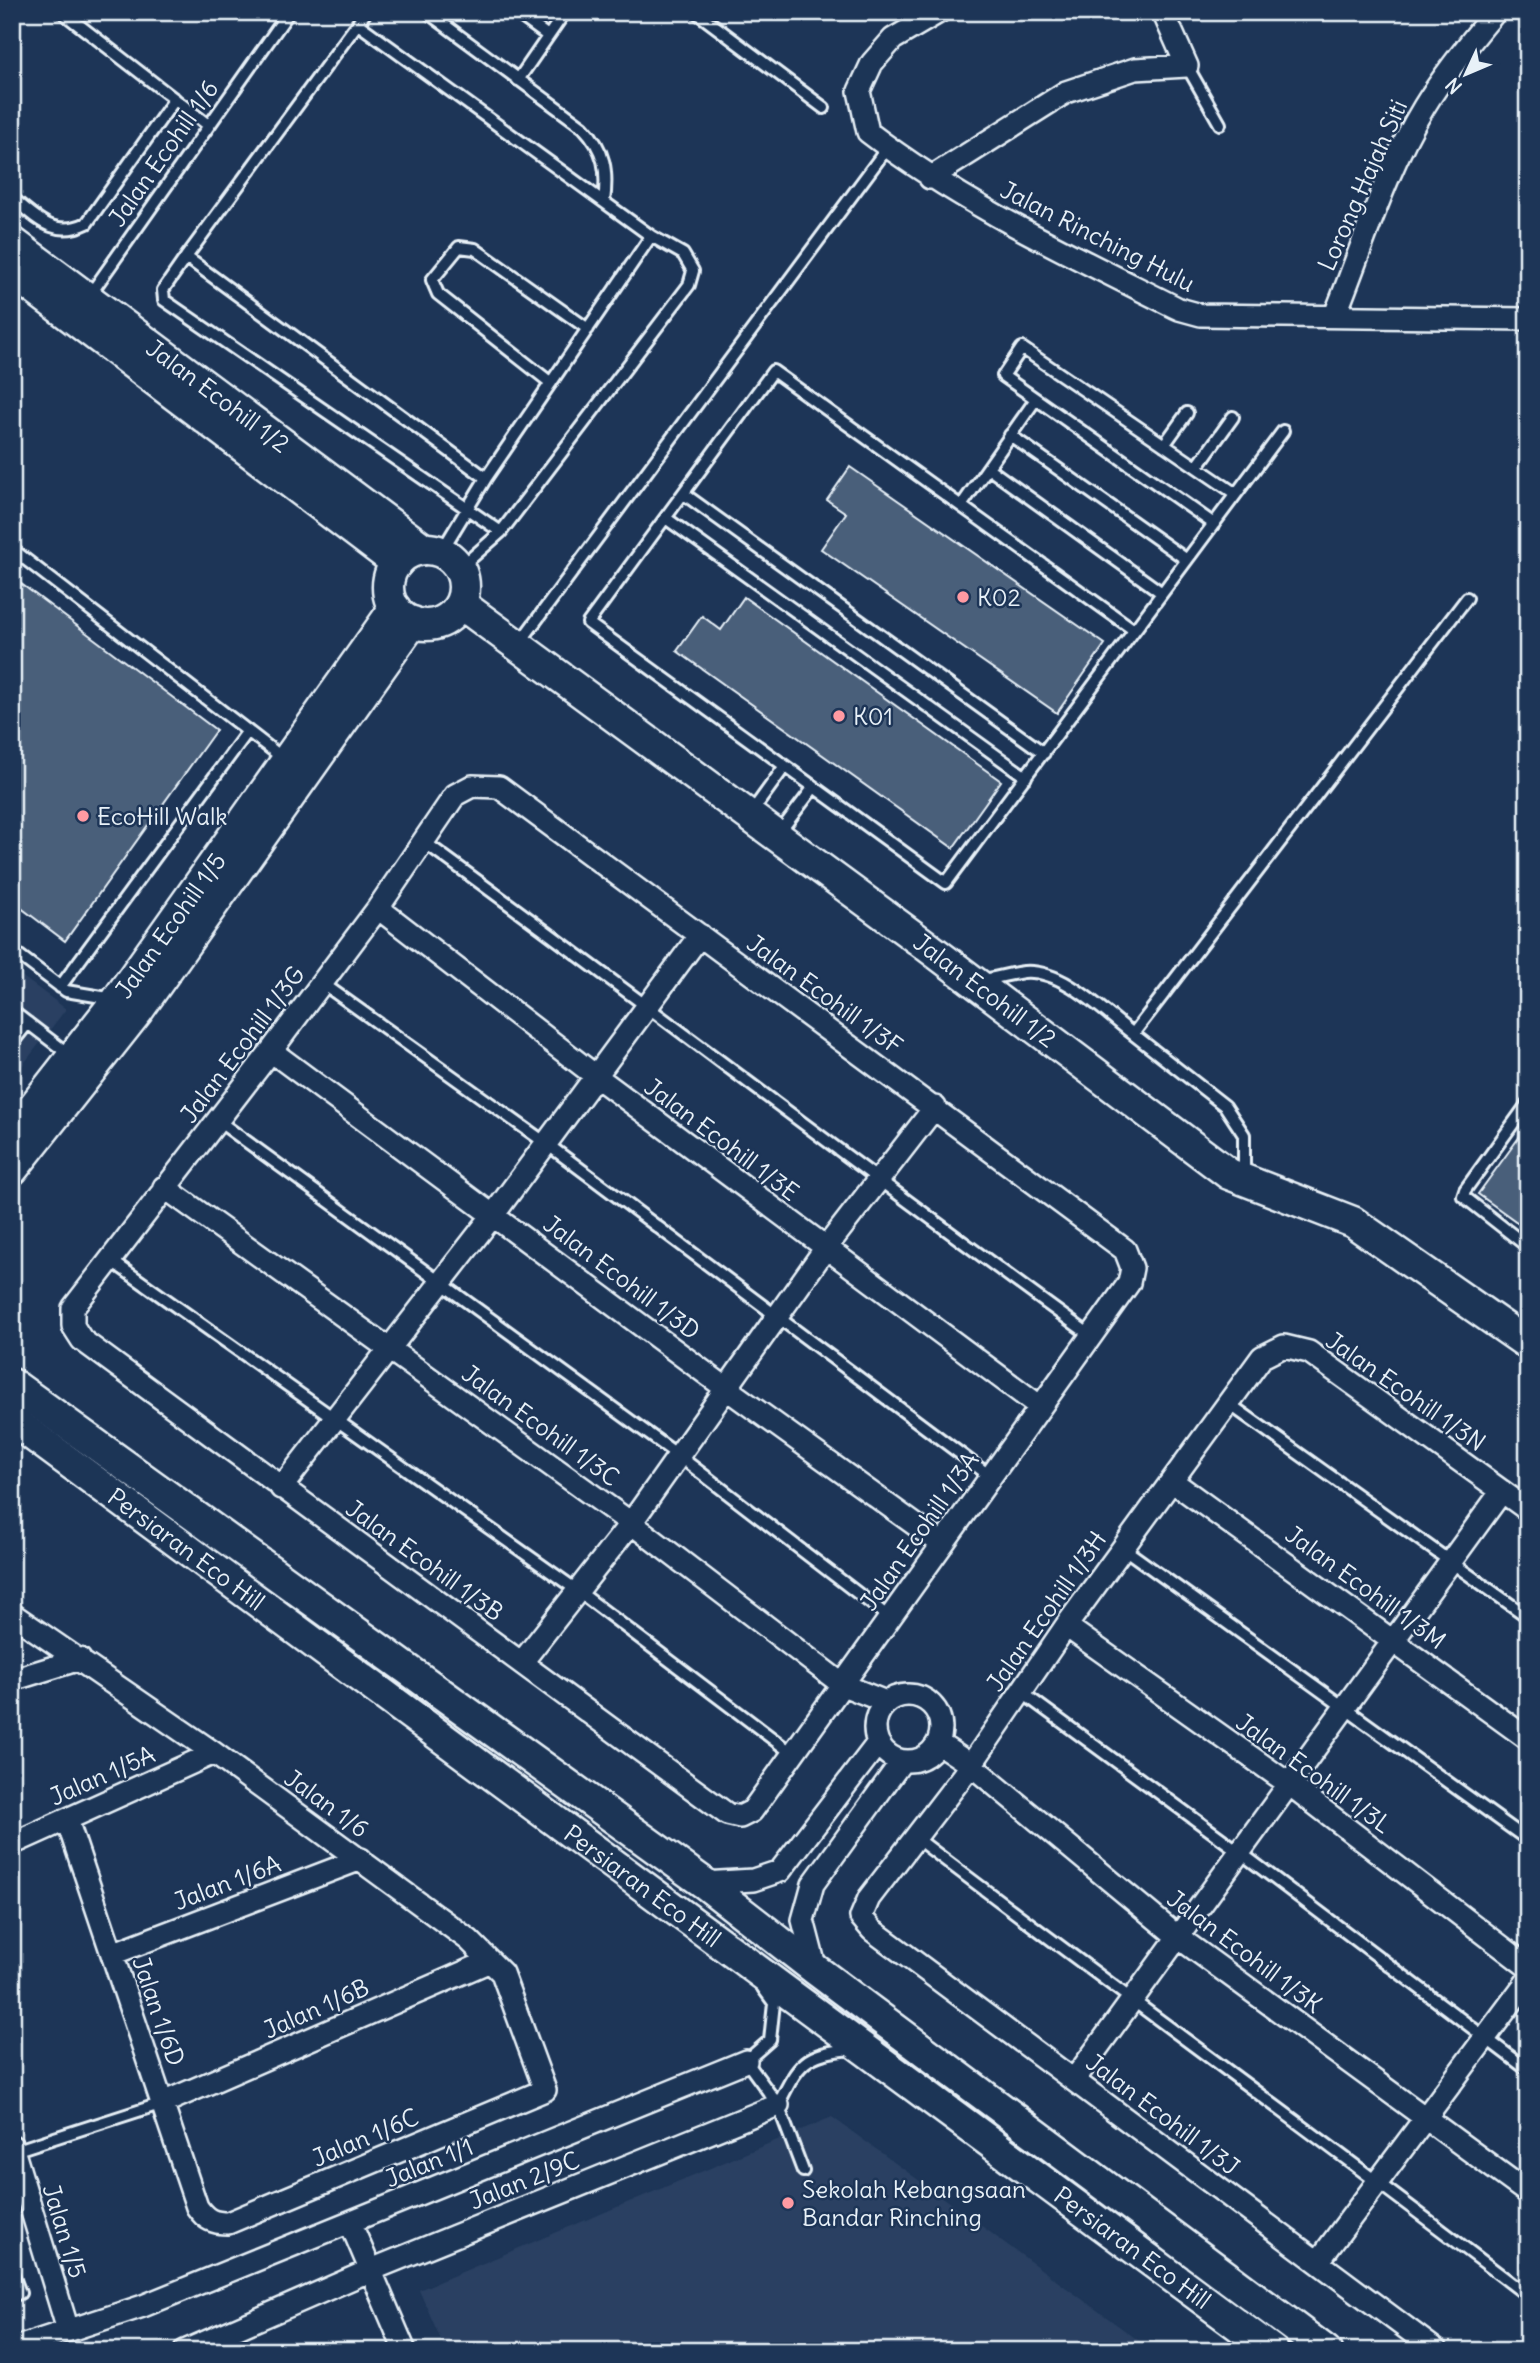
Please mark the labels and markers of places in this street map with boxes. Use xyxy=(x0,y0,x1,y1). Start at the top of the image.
place label: K02 xyxy=(977,582,1021,612)
marker: K02 xyxy=(955,589,971,605)
place label: K01 xyxy=(853,701,893,731)
marker: K01 xyxy=(831,708,847,724)
place label: EcoHill Walk xyxy=(97,801,228,831)
marker: EcoHill Walk xyxy=(75,808,91,824)
place label: Sekolah Kebangsaan Bandar Rinching xyxy=(802,2174,1026,2232)
marker: Sekolah Kebangsaan Bandar Rinching xyxy=(780,2195,796,2211)

